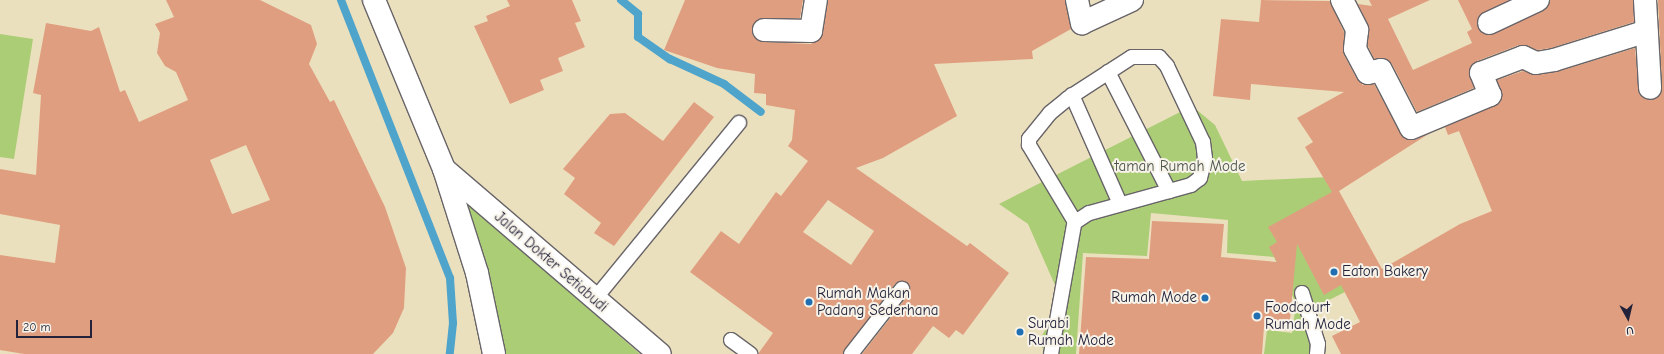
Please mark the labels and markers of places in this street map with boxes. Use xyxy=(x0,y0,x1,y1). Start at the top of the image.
place label: Eaton Bakery xyxy=(1342,263,1428,281)
marker: Eaton Bakery xyxy=(1329,267,1339,277)
place label: Rumah Makan Padang Sederhana xyxy=(817,284,938,319)
place label: Rumah Mode xyxy=(1111,289,1197,307)
marker: Rumah Mode xyxy=(1200,293,1210,303)
marker: Rumah Makan Padang Sederhana xyxy=(804,297,814,307)
place label: Foodcourt Rumah Mode xyxy=(1265,298,1351,333)
marker: Foodcourt Rumah Mode xyxy=(1252,311,1262,321)
place label: Surabi Rumah Mode xyxy=(1028,314,1114,349)
marker: Surabi Rumah Mode xyxy=(1015,327,1025,337)

